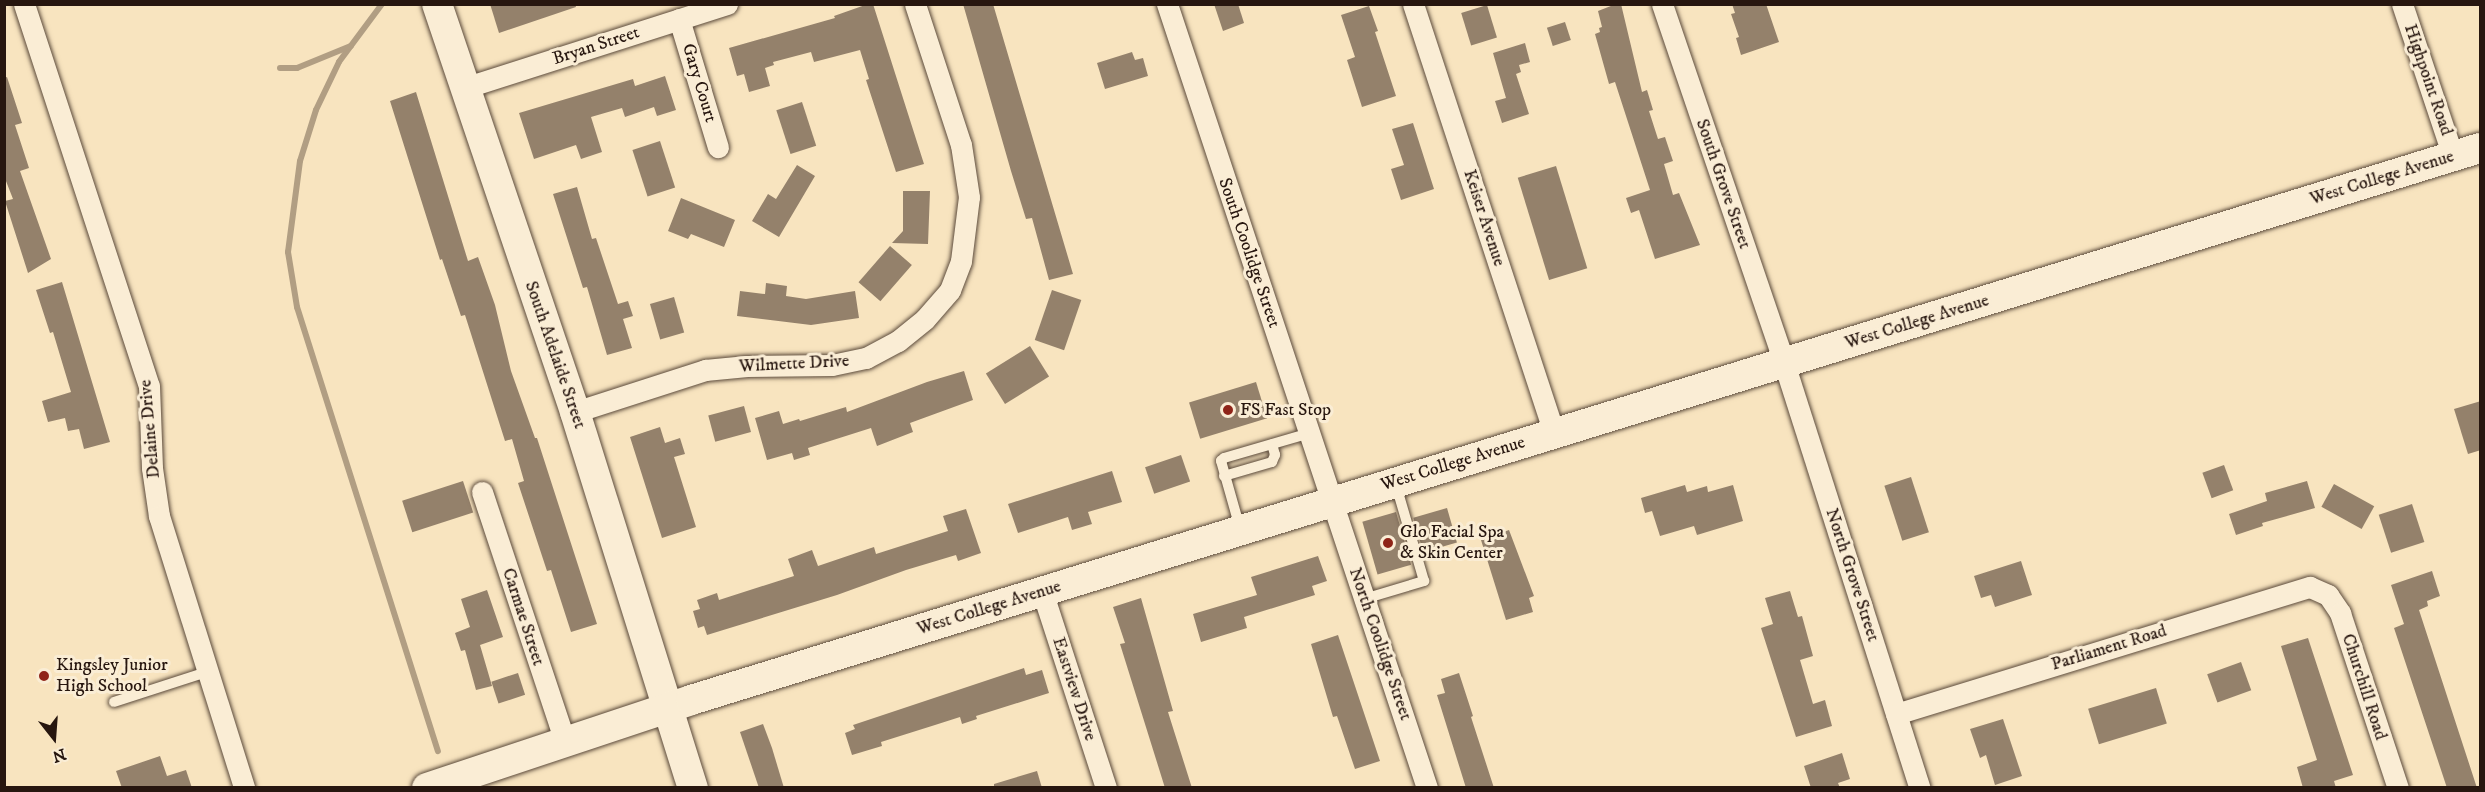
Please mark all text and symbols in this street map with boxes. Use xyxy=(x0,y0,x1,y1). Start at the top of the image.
street label: Highpoint Road xyxy=(2399,21,2457,139)
street label: Bryan Street xyxy=(550,22,642,70)
street label: Gary Court xyxy=(677,41,721,125)
street label: South Grove Street xyxy=(1691,116,1755,252)
street label: West College Avenue xyxy=(2307,146,2457,210)
street label: Keiser Avenue xyxy=(1458,167,1510,269)
street label: South Coolidge Street xyxy=(1213,175,1285,331)
street label: South Adelaide Street xyxy=(520,278,590,432)
street label: West College Avenue xyxy=(1842,290,1992,354)
street label: Wilmette Drive xyxy=(738,350,850,378)
street label: Delaine Drive xyxy=(135,379,165,479)
place label: FS Fast Stop xyxy=(1240,399,1331,421)
marker: FS Fast Stop xyxy=(1221,403,1235,417)
street label: West College Avenue xyxy=(1378,432,1528,496)
street label: North Grove Street xyxy=(1820,506,1884,644)
place label: Glo Facial Spa & Skin Center xyxy=(1400,522,1504,564)
marker: Glo Facial Spa & Skin Center xyxy=(1381,536,1395,550)
street label: Carmae Street xyxy=(497,565,549,669)
street label: North Coolidge Street xyxy=(1344,565,1416,723)
street label: West College Avenue xyxy=(914,576,1064,640)
street label: Parliament Road xyxy=(2049,620,2169,676)
street label: Churchill Road xyxy=(2337,631,2391,743)
street label: Eastview Drive xyxy=(1047,634,1101,744)
place label: Kingsley Junior High School xyxy=(56,655,168,698)
marker: Kingsley Junior High School xyxy=(37,669,51,683)
north arrow xyxy=(24,708,84,768)
text: N xyxy=(50,744,68,767)

